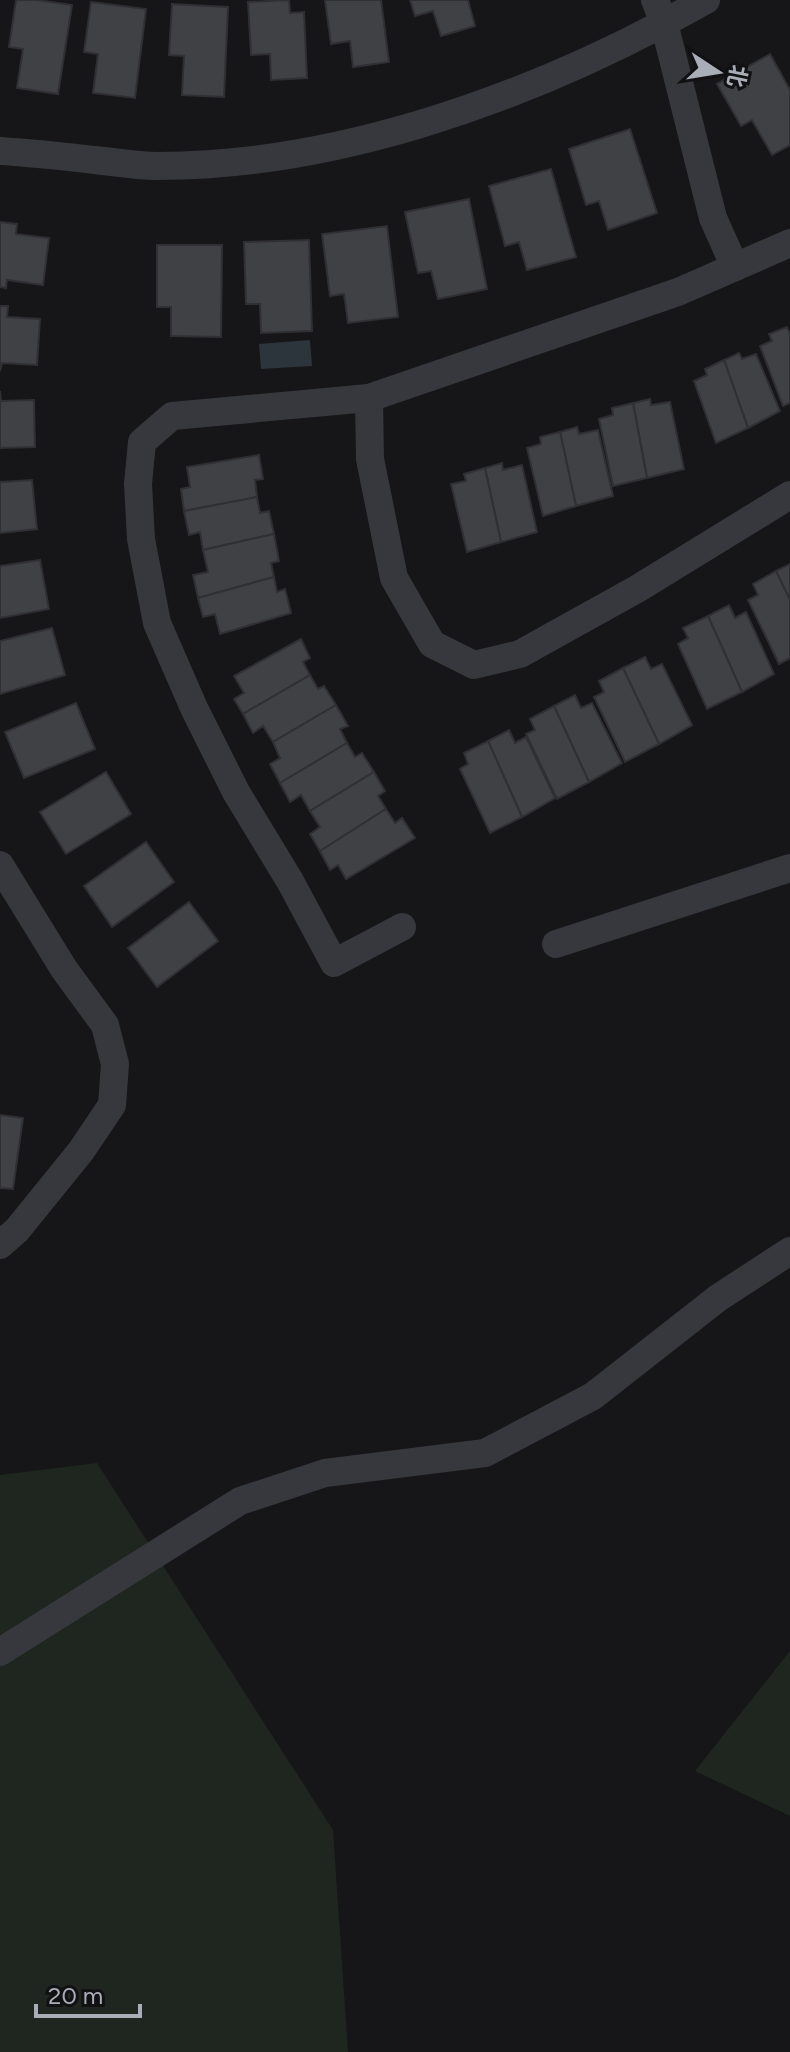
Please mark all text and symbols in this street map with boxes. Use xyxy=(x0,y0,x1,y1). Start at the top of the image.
north arrow xyxy=(678,32,758,112)
text: 北 xyxy=(722,62,753,90)
scale bar xyxy=(36,1968,140,2018)
text: 20 m xyxy=(48,1981,103,2010)

